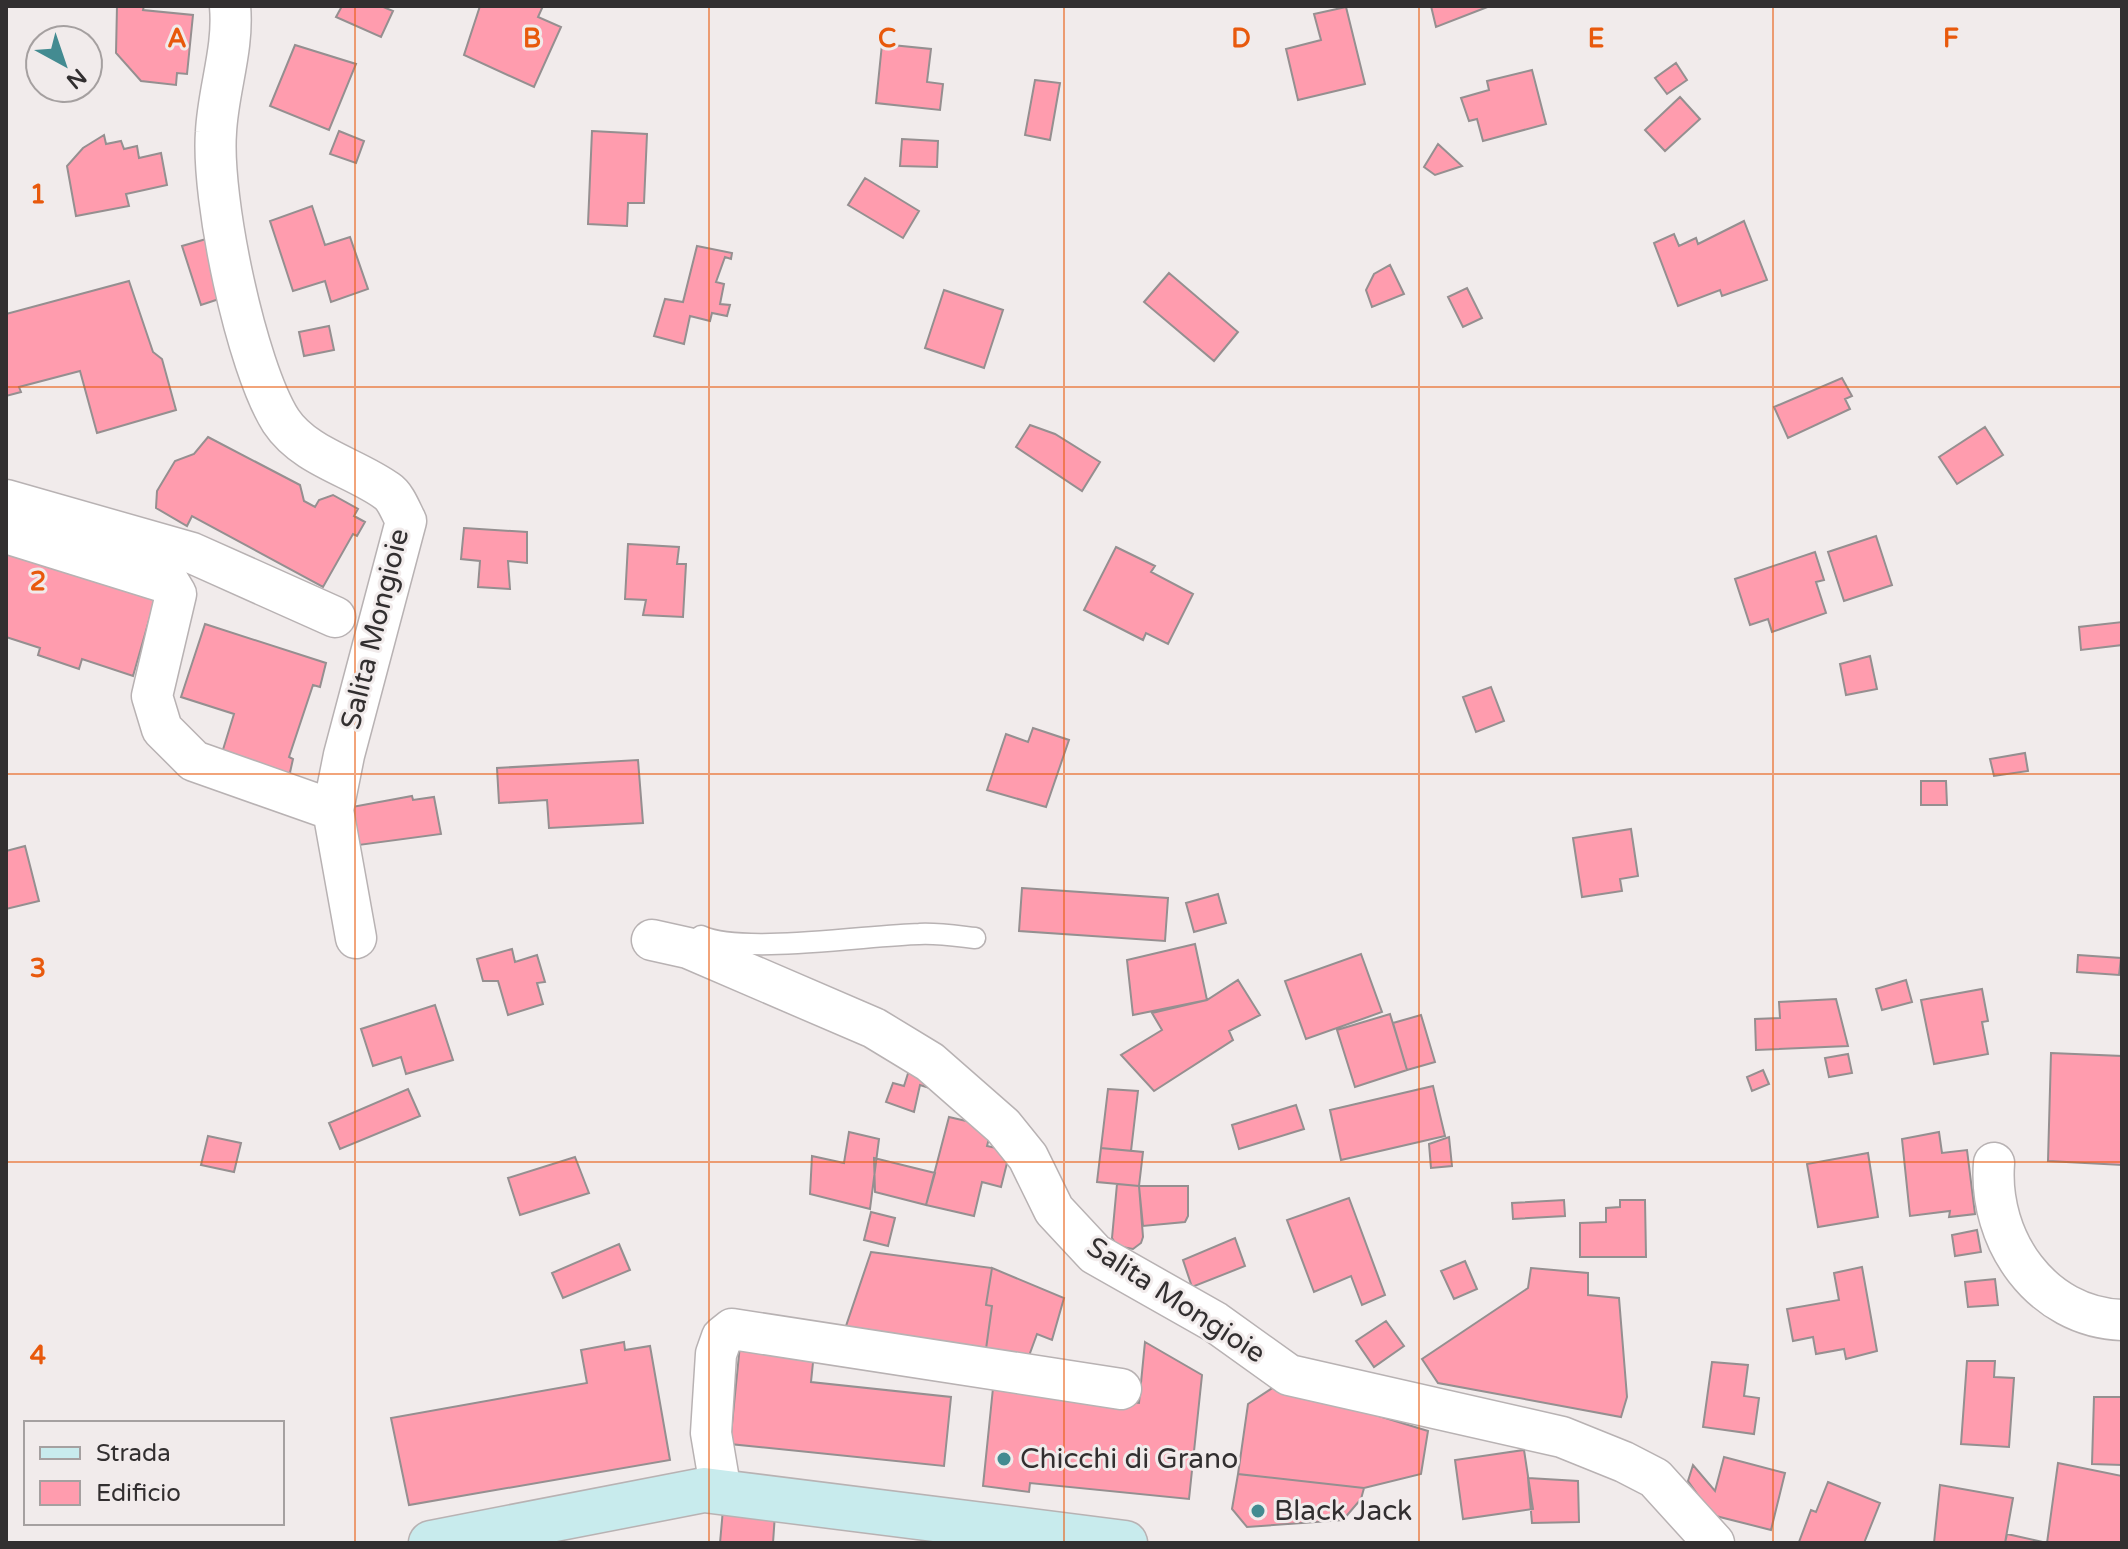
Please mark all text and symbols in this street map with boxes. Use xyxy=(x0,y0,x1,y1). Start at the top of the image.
text: A xyxy=(167,23,187,54)
text: B xyxy=(523,23,541,54)
text: C xyxy=(878,23,896,54)
text: D xyxy=(1231,23,1251,54)
text: E xyxy=(1588,23,1604,54)
text: F xyxy=(1943,23,1959,54)
north arrow xyxy=(24,24,104,104)
text: N xyxy=(61,63,91,94)
text: 1 xyxy=(30,179,46,210)
street label: Salita Mongioie xyxy=(334,525,416,733)
text: 2 xyxy=(30,566,46,597)
text: 3 xyxy=(30,953,46,984)
street label: Salita Mongioie xyxy=(1080,1230,1272,1370)
text: 4 xyxy=(30,1340,46,1371)
legend xyxy=(24,1421,284,1525)
text: Strada xyxy=(96,1439,171,1468)
place label: Chicchi di Grano xyxy=(1020,1442,1238,1476)
marker: Chicchi di Grano xyxy=(995,1450,1013,1468)
text: Edificio xyxy=(96,1479,181,1508)
place label: Black Jack xyxy=(1274,1494,1412,1528)
marker: Black Jack xyxy=(1249,1502,1267,1520)

